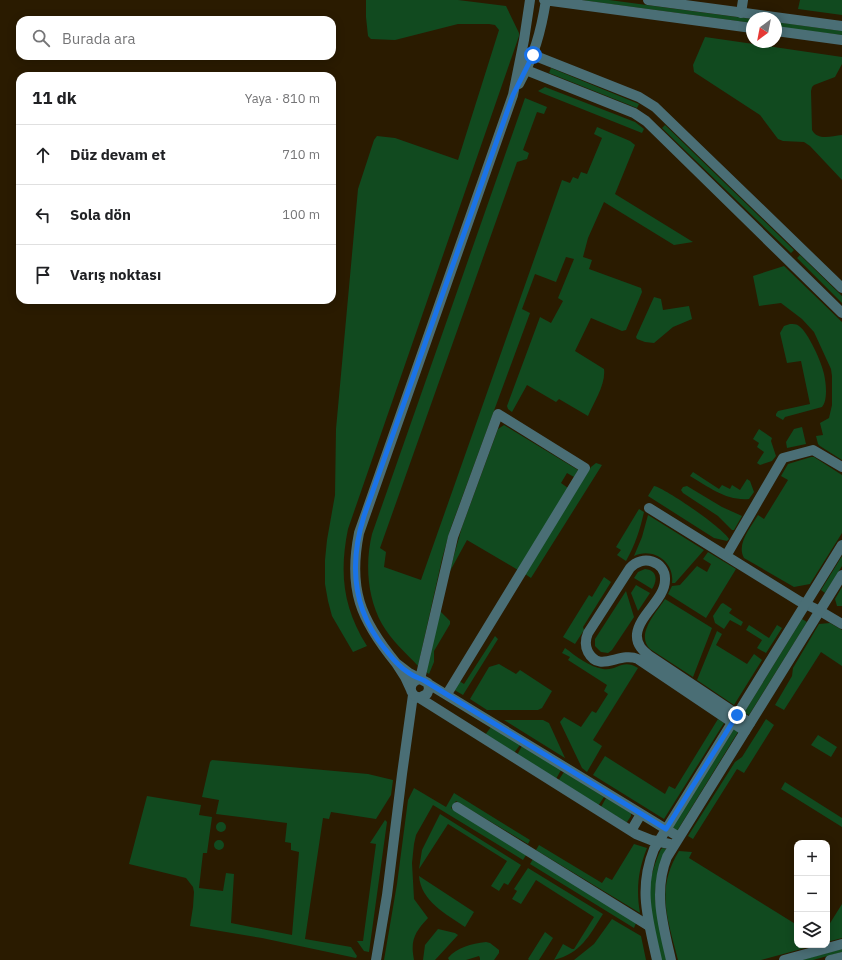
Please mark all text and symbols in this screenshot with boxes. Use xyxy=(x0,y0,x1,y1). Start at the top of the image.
north arrow xyxy=(746,12,782,48)
search box xyxy=(16,16,336,60)
icon: search xyxy=(30,27,52,49)
text: Burada ara xyxy=(62,29,136,48)
route start xyxy=(524,46,542,64)
text: 11 dk xyxy=(32,87,77,109)
text: Yaya · 810 m xyxy=(245,90,320,107)
icon: ahead xyxy=(32,144,54,166)
text: Düz devam et xyxy=(70,145,166,164)
text: 710 m xyxy=(282,146,320,163)
icon: left xyxy=(32,204,54,226)
text: Sola dön xyxy=(70,205,131,224)
text: 100 m xyxy=(282,206,320,223)
icon: arrive xyxy=(32,264,54,286)
text: Varış noktası xyxy=(70,265,161,284)
route end xyxy=(728,706,746,724)
map controls xyxy=(794,840,830,948)
button: + xyxy=(794,840,830,876)
button: − xyxy=(794,876,830,912)
button: layers xyxy=(794,912,830,948)

